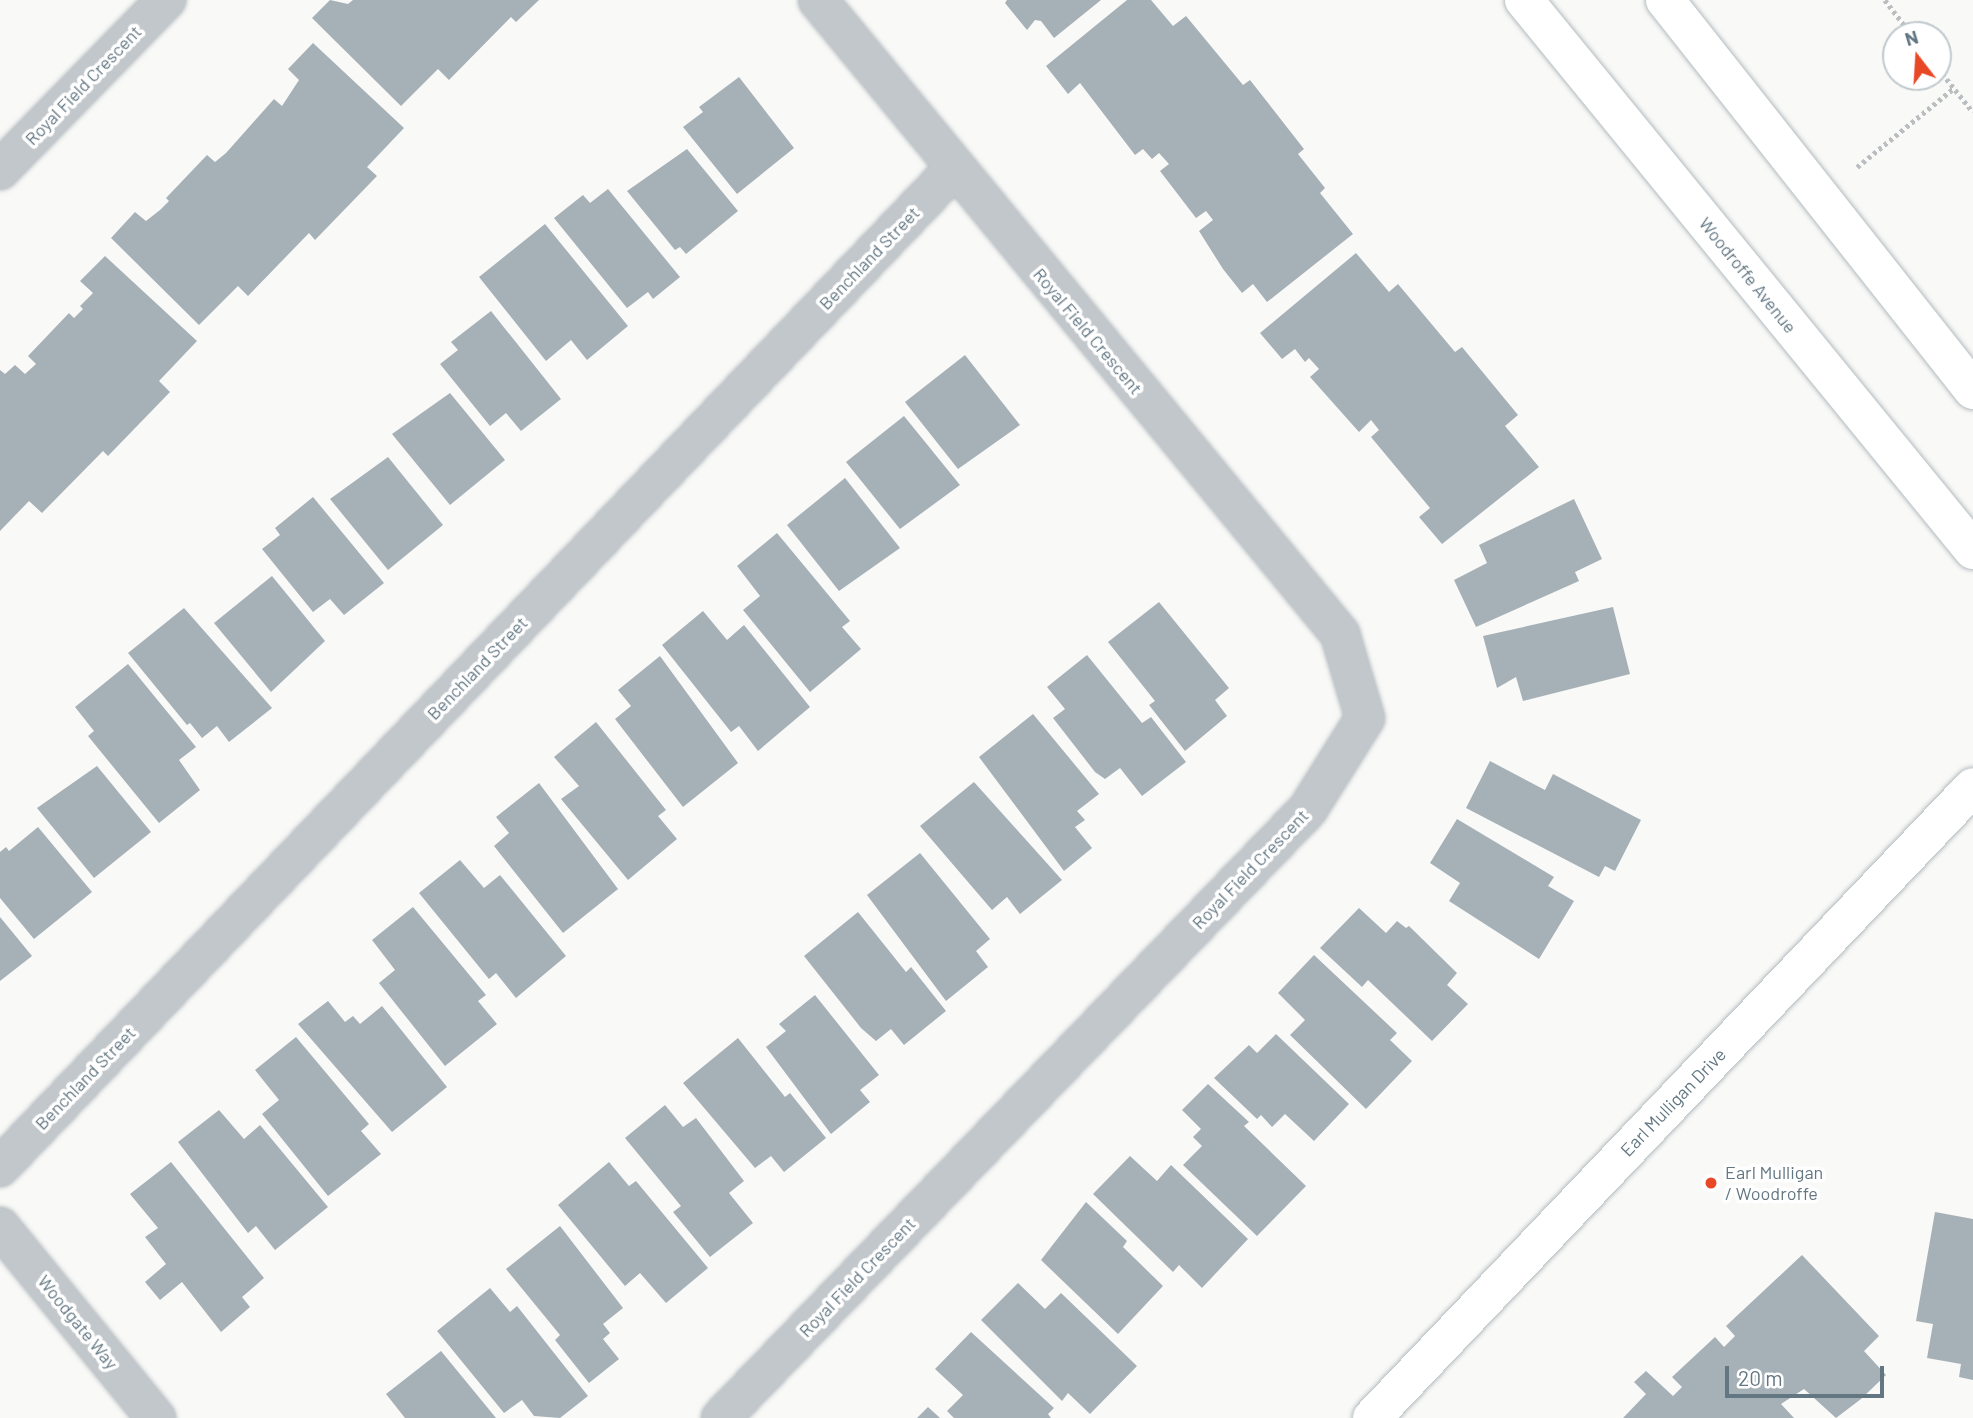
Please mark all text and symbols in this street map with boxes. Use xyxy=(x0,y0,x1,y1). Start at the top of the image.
street label: Royal Field Crescent xyxy=(20,21,146,149)
north arrow xyxy=(1882,21,1952,91)
text: N xyxy=(1902,25,1921,50)
street label: Benchland Street xyxy=(814,202,924,314)
street label: Woodroffe Avenue xyxy=(1695,213,1801,337)
street label: Royal Field Crescent xyxy=(1029,264,1147,398)
street label: Benchland Street xyxy=(422,612,532,724)
street label: Royal Field Crescent xyxy=(1187,805,1313,933)
street label: Benchland Street xyxy=(30,1022,140,1134)
street label: Earl Mulligan Drive xyxy=(1616,1043,1730,1161)
place label: Earl Mulligan / Woodroffe xyxy=(1725,1162,1823,1204)
marker: Earl Mulligan / Woodroffe xyxy=(1703,1175,1719,1191)
street label: Royal Field Crescent xyxy=(794,1213,920,1341)
street label: Woodgate Way xyxy=(33,1271,123,1373)
scale bar xyxy=(1728,1352,1887,1396)
text: 20 m xyxy=(1738,1365,1783,1390)

